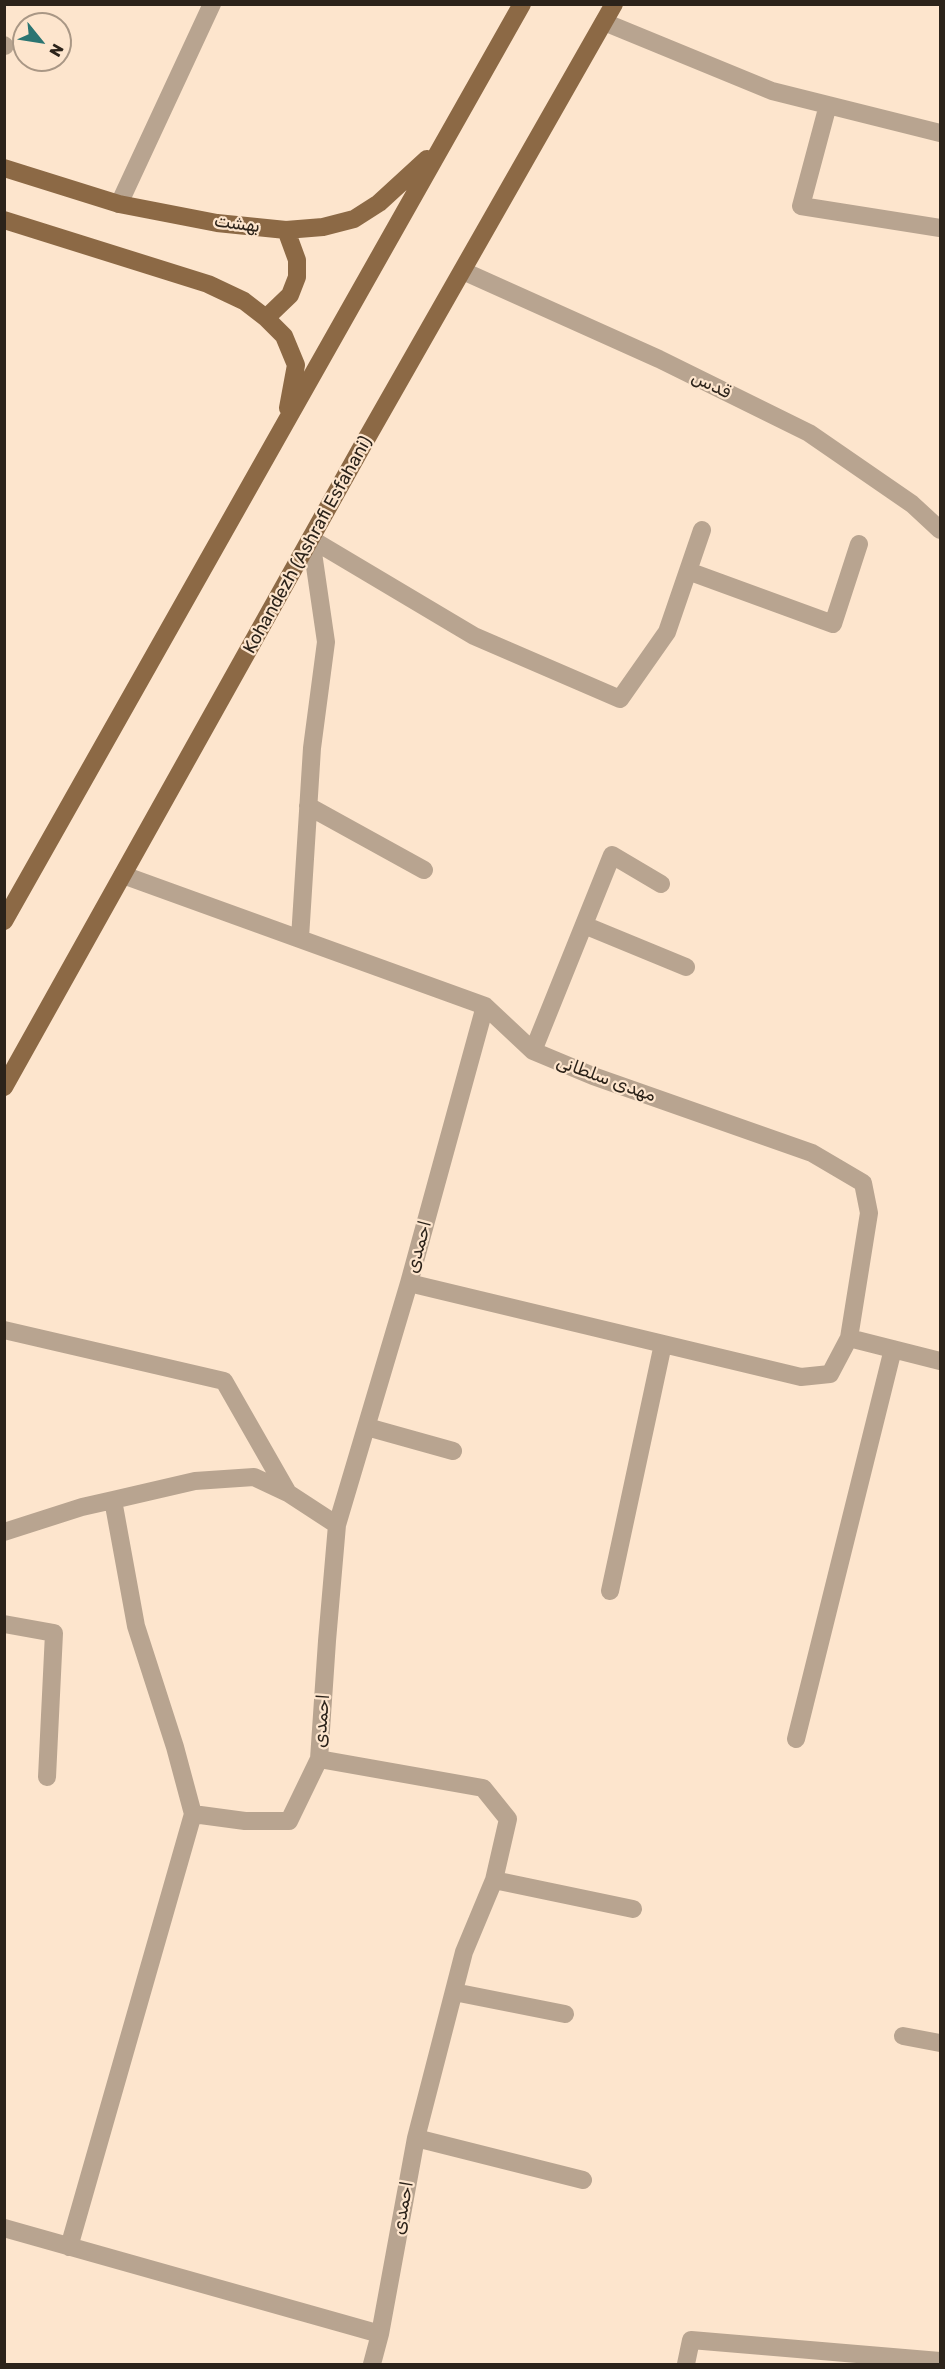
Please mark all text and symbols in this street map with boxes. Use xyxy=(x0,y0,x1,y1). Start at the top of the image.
north arrow xyxy=(12,12,72,72)
text: N xyxy=(45,41,67,60)
street label: بهشت xyxy=(213,210,261,238)
street label: قدس xyxy=(688,366,734,404)
street label: Kohandezh (Ashrafi Esfahani) xyxy=(239,432,377,658)
street label: مهدی سلطانی xyxy=(553,1051,659,1107)
street label: احمدی xyxy=(402,1218,436,1276)
street label: احمدی xyxy=(309,1693,335,1749)
street label: احمدی xyxy=(388,2180,418,2236)

